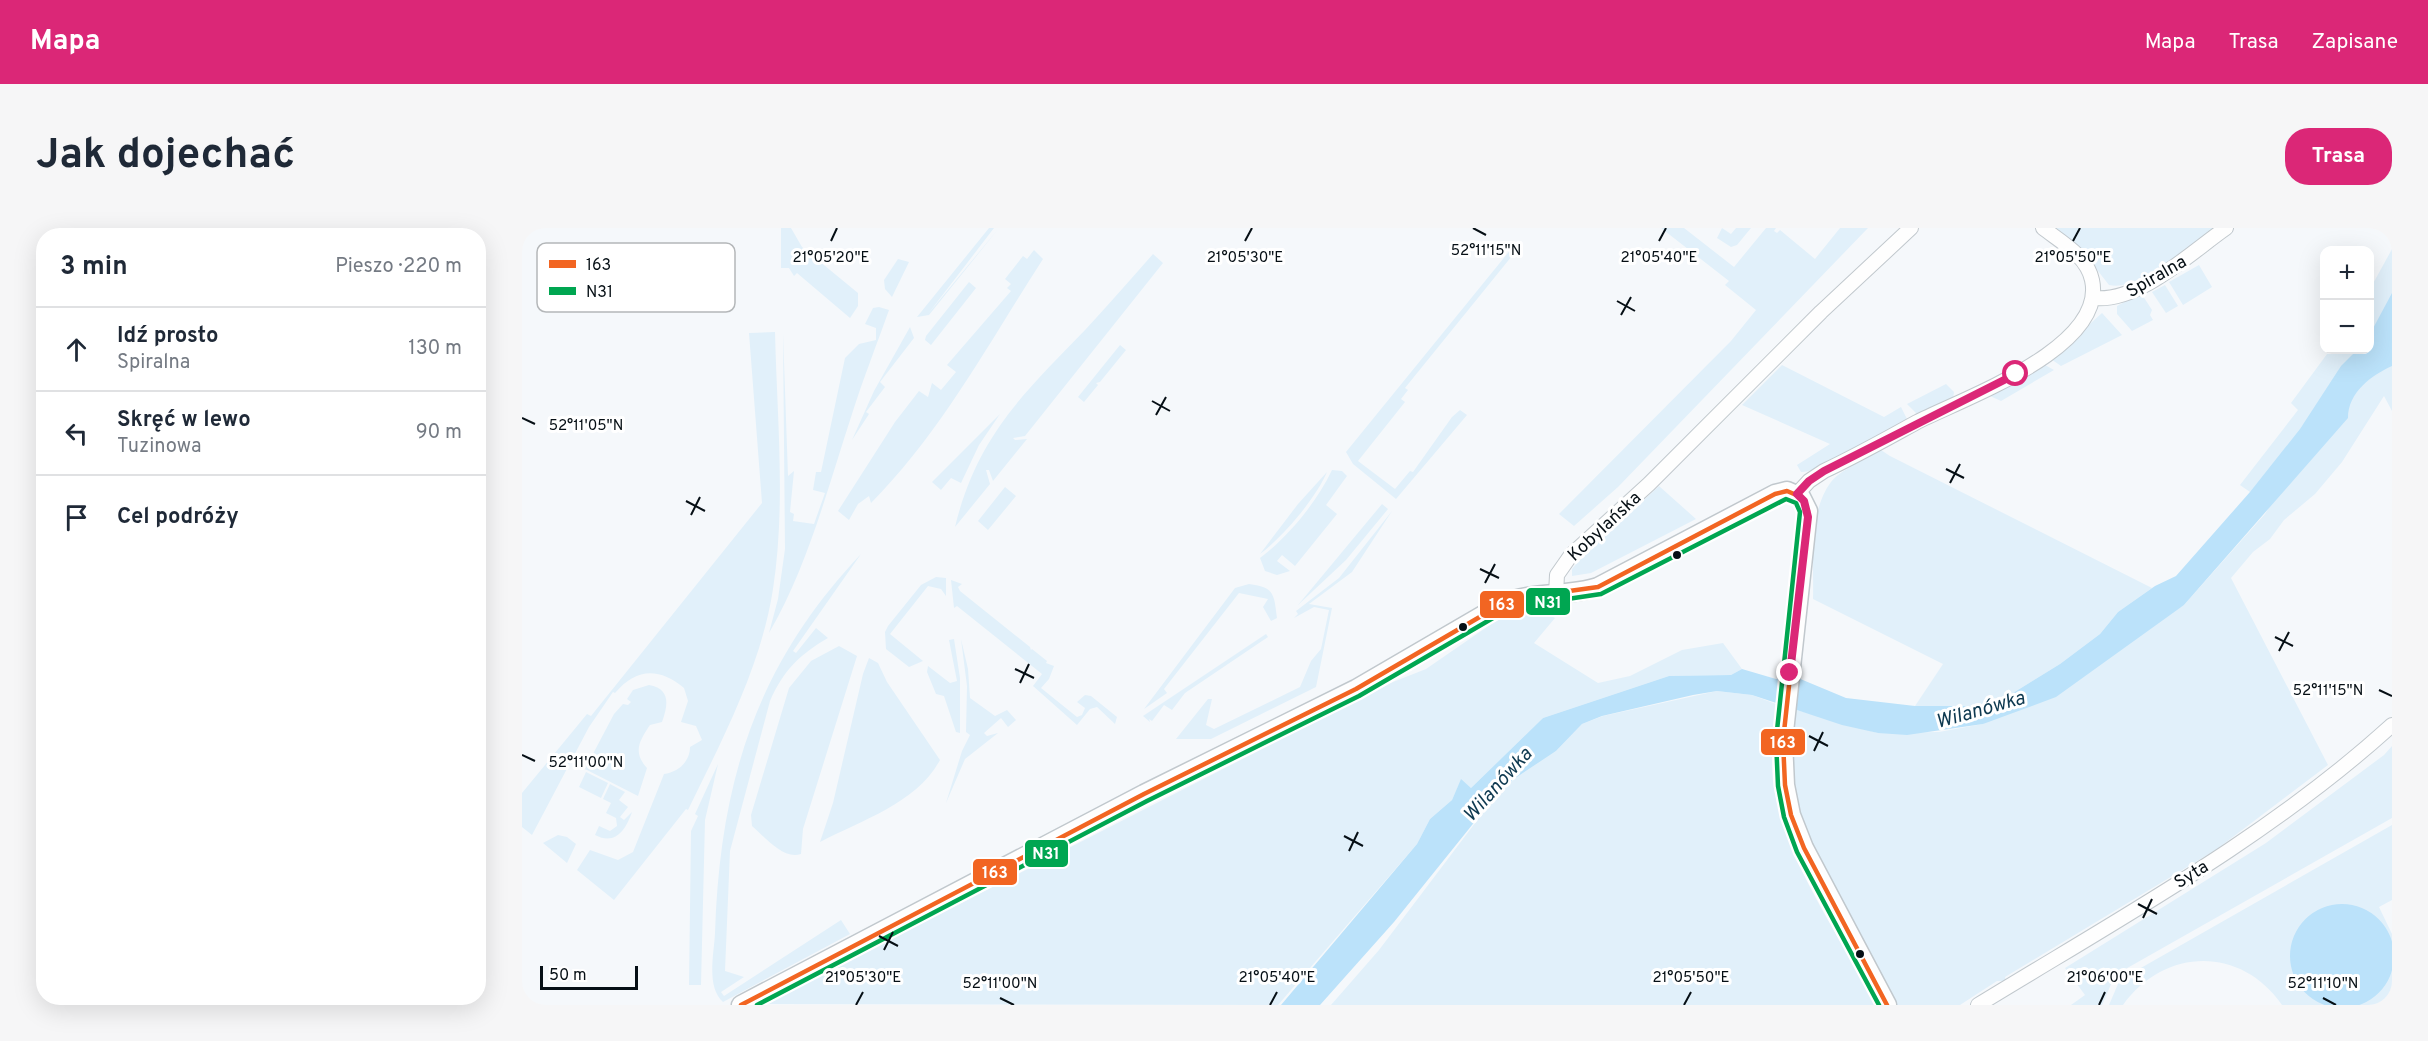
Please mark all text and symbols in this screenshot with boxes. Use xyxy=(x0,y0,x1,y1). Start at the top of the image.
text: Mapa xyxy=(30,24,100,60)
text: Mapa xyxy=(2145,29,2196,56)
text: Trasa xyxy=(2229,29,2278,56)
text: Zapisane xyxy=(2311,29,2398,56)
button: Trasa xyxy=(2285,128,2392,185)
text: Jak dojechać xyxy=(36,130,295,183)
text: 52°11'15"N xyxy=(1451,242,1521,261)
legend xyxy=(537,243,735,312)
map controls xyxy=(2320,246,2374,354)
button: + xyxy=(2320,246,2374,300)
text: 21°05'20"E xyxy=(793,249,869,268)
text: 21°05'30"E xyxy=(1207,249,1283,268)
text: 21°05'40"E xyxy=(1620,249,1698,268)
text: 21°05'50"E xyxy=(2034,249,2112,268)
text: 3 min xyxy=(60,251,128,284)
street label: Spiralna xyxy=(2122,251,2191,304)
text: Pieszo · 220 m xyxy=(335,254,462,280)
text: 163 xyxy=(586,256,611,276)
text: N31 xyxy=(586,283,613,303)
button: − xyxy=(2320,300,2374,354)
text: Idź prosto xyxy=(117,323,219,350)
icon: ahead xyxy=(60,333,93,366)
text: 130 m xyxy=(408,336,462,362)
text: Spiralna xyxy=(117,350,190,376)
route start xyxy=(2002,360,2028,386)
text: Skręć w lewo xyxy=(117,407,251,434)
icon: left xyxy=(60,417,93,450)
text: 52°11'05"N xyxy=(549,417,623,436)
text: 90 m xyxy=(416,420,462,446)
text: Tuzinowa xyxy=(117,434,201,460)
street label: Kobylańska xyxy=(1563,487,1647,567)
icon: arrive xyxy=(60,501,93,534)
text: Cel podróży xyxy=(117,504,239,531)
unlabelled marker xyxy=(1671,549,1683,561)
line badge: N31 xyxy=(1525,587,1571,616)
line badge: 163 xyxy=(1479,590,1525,619)
text: N31 xyxy=(1534,594,1562,614)
text: 163 xyxy=(1489,596,1515,616)
unlabelled marker xyxy=(1457,621,1469,633)
route end xyxy=(1776,659,1802,685)
text: 52°11'15"N xyxy=(2293,682,2363,701)
water label: Wilanówka xyxy=(1933,686,2029,736)
line badge: 163 xyxy=(1760,728,1806,756)
text: 163 xyxy=(1770,734,1796,754)
water label: Wilanówka xyxy=(1458,742,1539,828)
text: 52°11'00"N xyxy=(549,754,623,773)
line badge: N31 xyxy=(1024,839,1069,868)
text: N31 xyxy=(1032,845,1060,865)
street label: Syta xyxy=(2170,856,2213,895)
line badge: 163 xyxy=(972,858,1018,886)
text: 163 xyxy=(982,864,1008,884)
unlabelled marker xyxy=(1854,948,1866,960)
scale bar xyxy=(540,963,638,990)
text: 50 m xyxy=(549,966,587,986)
text: 21°05'30"E xyxy=(825,969,901,988)
text: 21°05'40"E xyxy=(1238,969,1316,988)
text: 21°05'50"E xyxy=(1652,969,1730,988)
text: 21°06'00"E xyxy=(2067,969,2143,988)
text: 52°11'00"N xyxy=(963,975,1037,994)
text: 52°11'10"N xyxy=(2288,975,2358,994)

